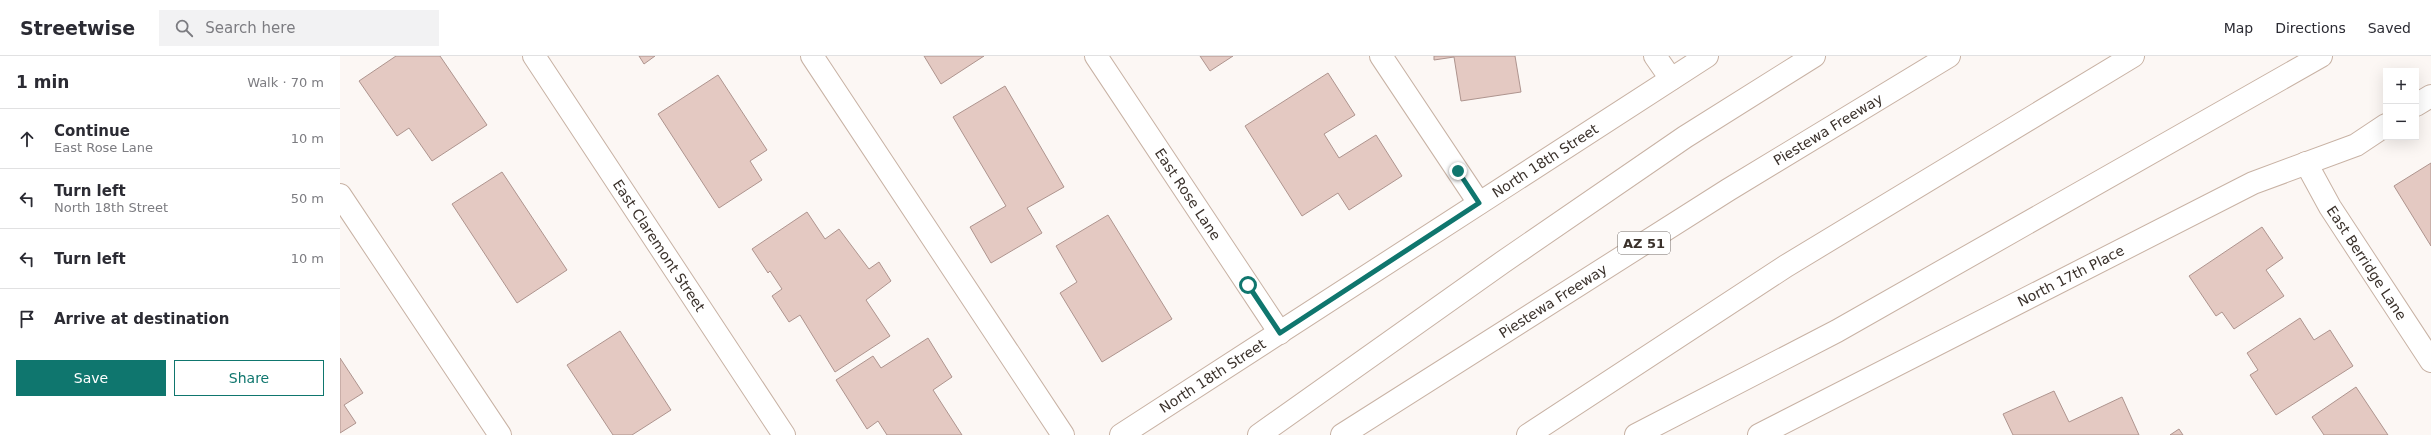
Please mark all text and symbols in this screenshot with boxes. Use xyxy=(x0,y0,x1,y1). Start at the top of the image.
search box xyxy=(159,10,439,46)
text: Streetwise xyxy=(20,17,135,39)
icon: search xyxy=(173,17,195,39)
text: Search here xyxy=(205,19,295,37)
text: Map xyxy=(2224,20,2253,36)
text: Directions xyxy=(2275,20,2346,36)
text: Saved xyxy=(2368,20,2411,36)
map controls xyxy=(2383,68,2419,140)
button: + xyxy=(2383,68,2419,104)
text: 1 min xyxy=(16,72,69,92)
text: Walk · 70 m xyxy=(247,75,324,90)
street label: Piestewa Freeway xyxy=(1770,90,1885,169)
button: − xyxy=(2383,104,2419,140)
street label: North 18th Street xyxy=(1489,120,1601,201)
text: Continue xyxy=(54,122,130,140)
icon: ahead xyxy=(16,128,38,150)
text: 10 m xyxy=(291,131,324,146)
text: East Rose Lane xyxy=(54,140,153,155)
street label: East Rose Lane xyxy=(1152,145,1224,243)
route end xyxy=(1449,162,1467,180)
street label: East Claremont Street xyxy=(610,177,709,315)
text: Turn left xyxy=(54,182,126,200)
icon: left xyxy=(16,188,38,210)
text: 50 m xyxy=(291,191,324,206)
text: North 18th Street xyxy=(54,200,168,215)
street label: East Berridge Lane xyxy=(2324,203,2410,323)
road number: AZ 51 xyxy=(1618,232,1670,254)
street label: North 17th Place xyxy=(2015,242,2127,310)
icon: left xyxy=(16,248,38,270)
text: Turn left xyxy=(54,250,126,268)
text: 10 m xyxy=(291,251,324,266)
street label: Piestewa Freeway xyxy=(1496,261,1610,341)
route start xyxy=(1239,276,1257,294)
icon: arrive xyxy=(16,308,38,330)
text: Arrive at destination xyxy=(54,310,229,328)
street label: North 18th Street xyxy=(1157,335,1269,416)
button: Save xyxy=(16,360,166,396)
button: Share xyxy=(174,360,324,396)

